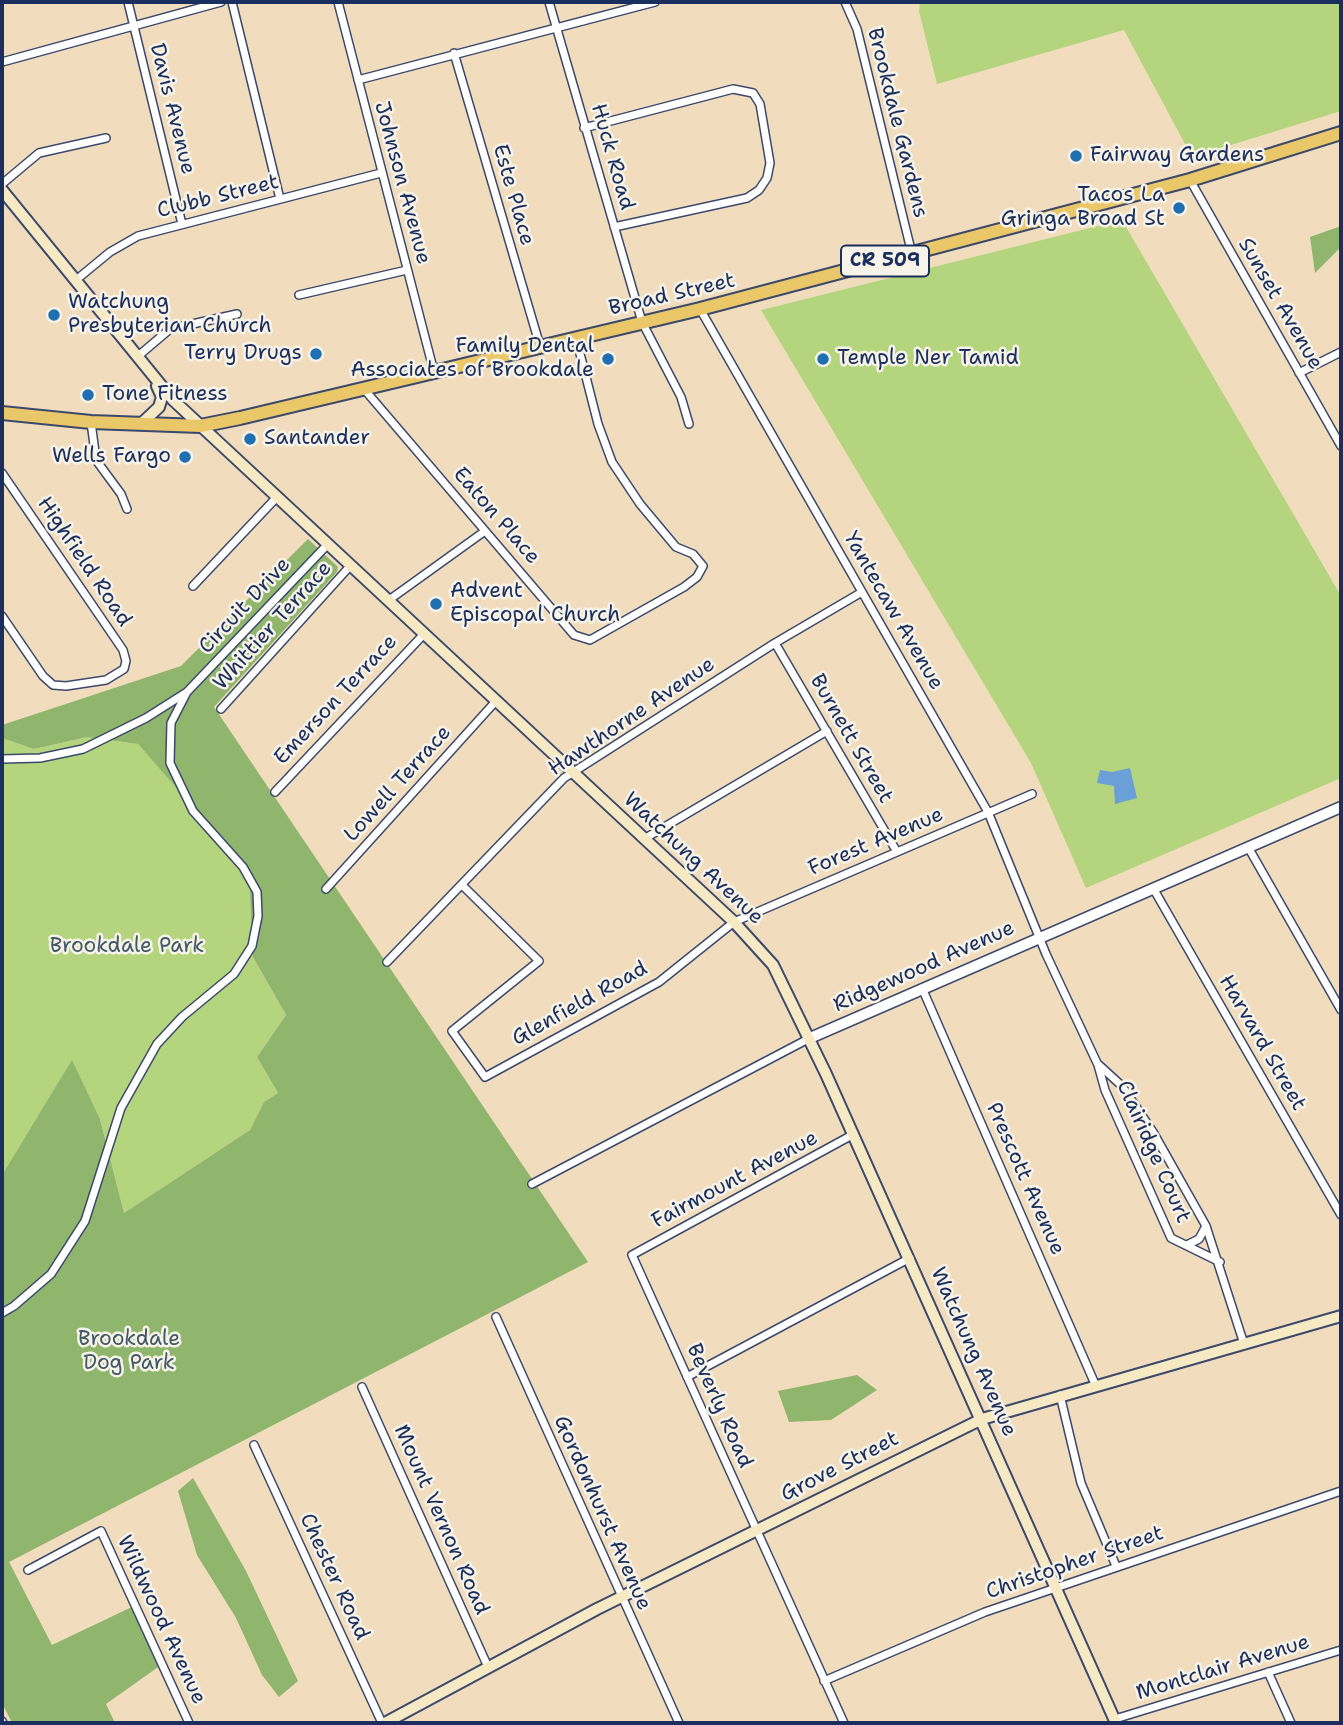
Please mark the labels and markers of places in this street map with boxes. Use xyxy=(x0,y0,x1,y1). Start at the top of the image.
place label: Fairway Gardens xyxy=(1090,143,1264,169)
marker: Fairway Gardens xyxy=(1068,148,1084,164)
place label: Tacos La Gringa Broad St xyxy=(1001,183,1165,233)
marker: Tacos La Gringa Broad St xyxy=(1171,200,1187,216)
place label: Watchung Presbyterian Church xyxy=(68,290,272,340)
marker: Watchung Presbyterian Church xyxy=(46,307,62,323)
place label: Family Dental Associates of Brookdale xyxy=(350,334,594,384)
place label: Terry Drugs xyxy=(184,341,302,367)
marker: Terry Drugs xyxy=(308,346,324,362)
place label: Temple Ner Tamid xyxy=(837,346,1019,372)
marker: Family Dental Associates of Brookdale xyxy=(600,351,616,367)
marker: Temple Ner Tamid xyxy=(815,351,831,367)
place label: Tone Fitness xyxy=(102,382,228,408)
marker: Tone Fitness xyxy=(80,387,96,403)
place label: Santander xyxy=(264,426,370,452)
marker: Santander xyxy=(242,431,258,447)
place label: Wells Fargo xyxy=(52,444,171,470)
marker: Wells Fargo xyxy=(177,449,193,465)
place label: Advent Episcopal Church xyxy=(450,579,620,629)
marker: Advent Episcopal Church xyxy=(428,596,444,612)

